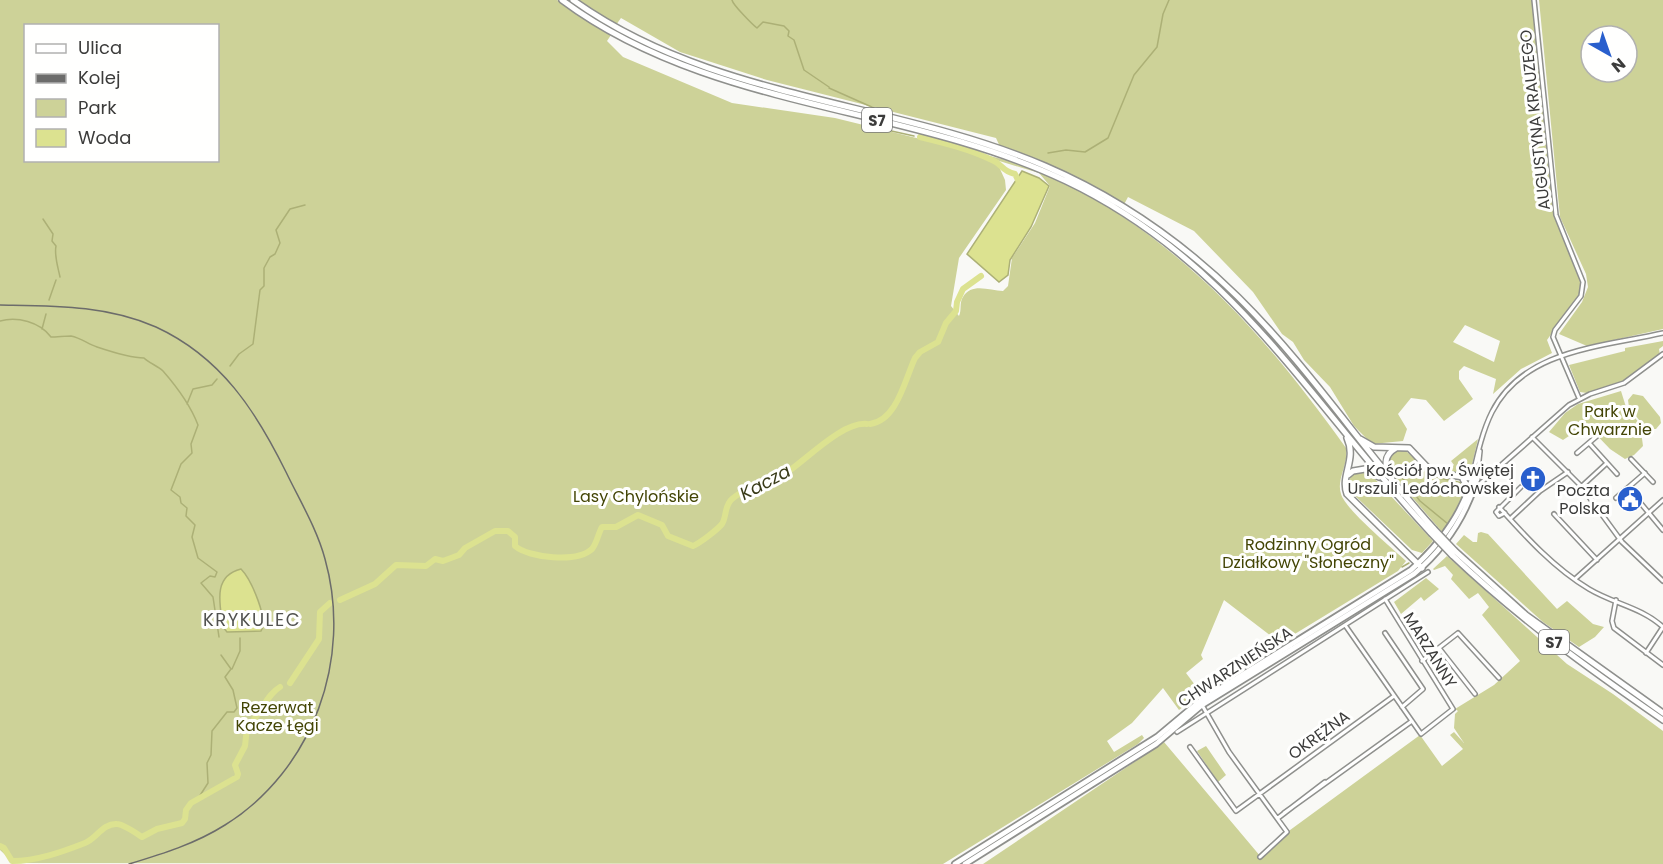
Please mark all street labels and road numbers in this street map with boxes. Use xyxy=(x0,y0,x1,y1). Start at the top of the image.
street label: AUGUSTYNA KRAUZEGO xyxy=(1514,29,1556,211)
road number: S7 xyxy=(862,108,892,132)
street label: MARZANNY xyxy=(1398,608,1463,693)
street label: CHWARZNIEŃSKA xyxy=(1173,621,1297,713)
road number: S7 xyxy=(1539,630,1569,654)
street label: OKRĘŻNA xyxy=(1284,705,1355,765)

